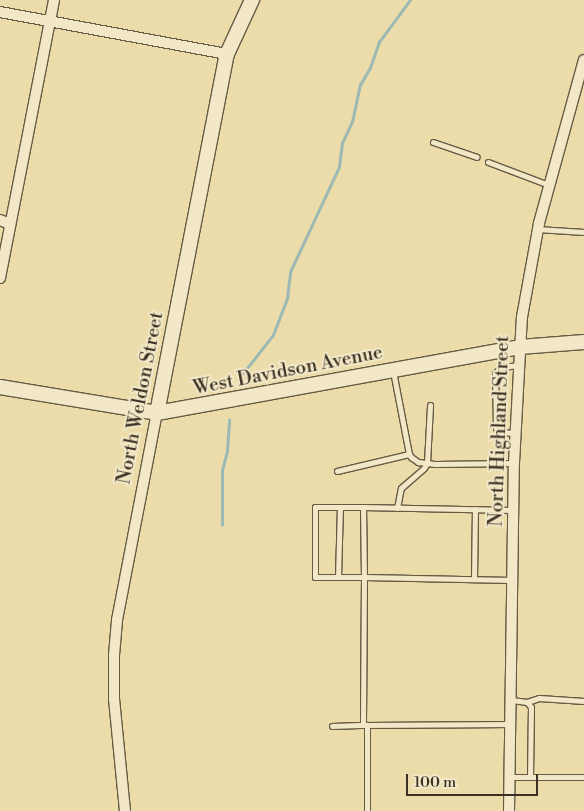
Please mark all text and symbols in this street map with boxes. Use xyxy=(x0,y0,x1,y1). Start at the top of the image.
street label: North Weldon Street xyxy=(113,310,169,486)
street label: North Highland Street xyxy=(485,335,515,527)
street label: West Davidson Avenue xyxy=(191,341,385,401)
scale bar xyxy=(409,764,542,796)
text: 100 m xyxy=(414,773,456,792)

